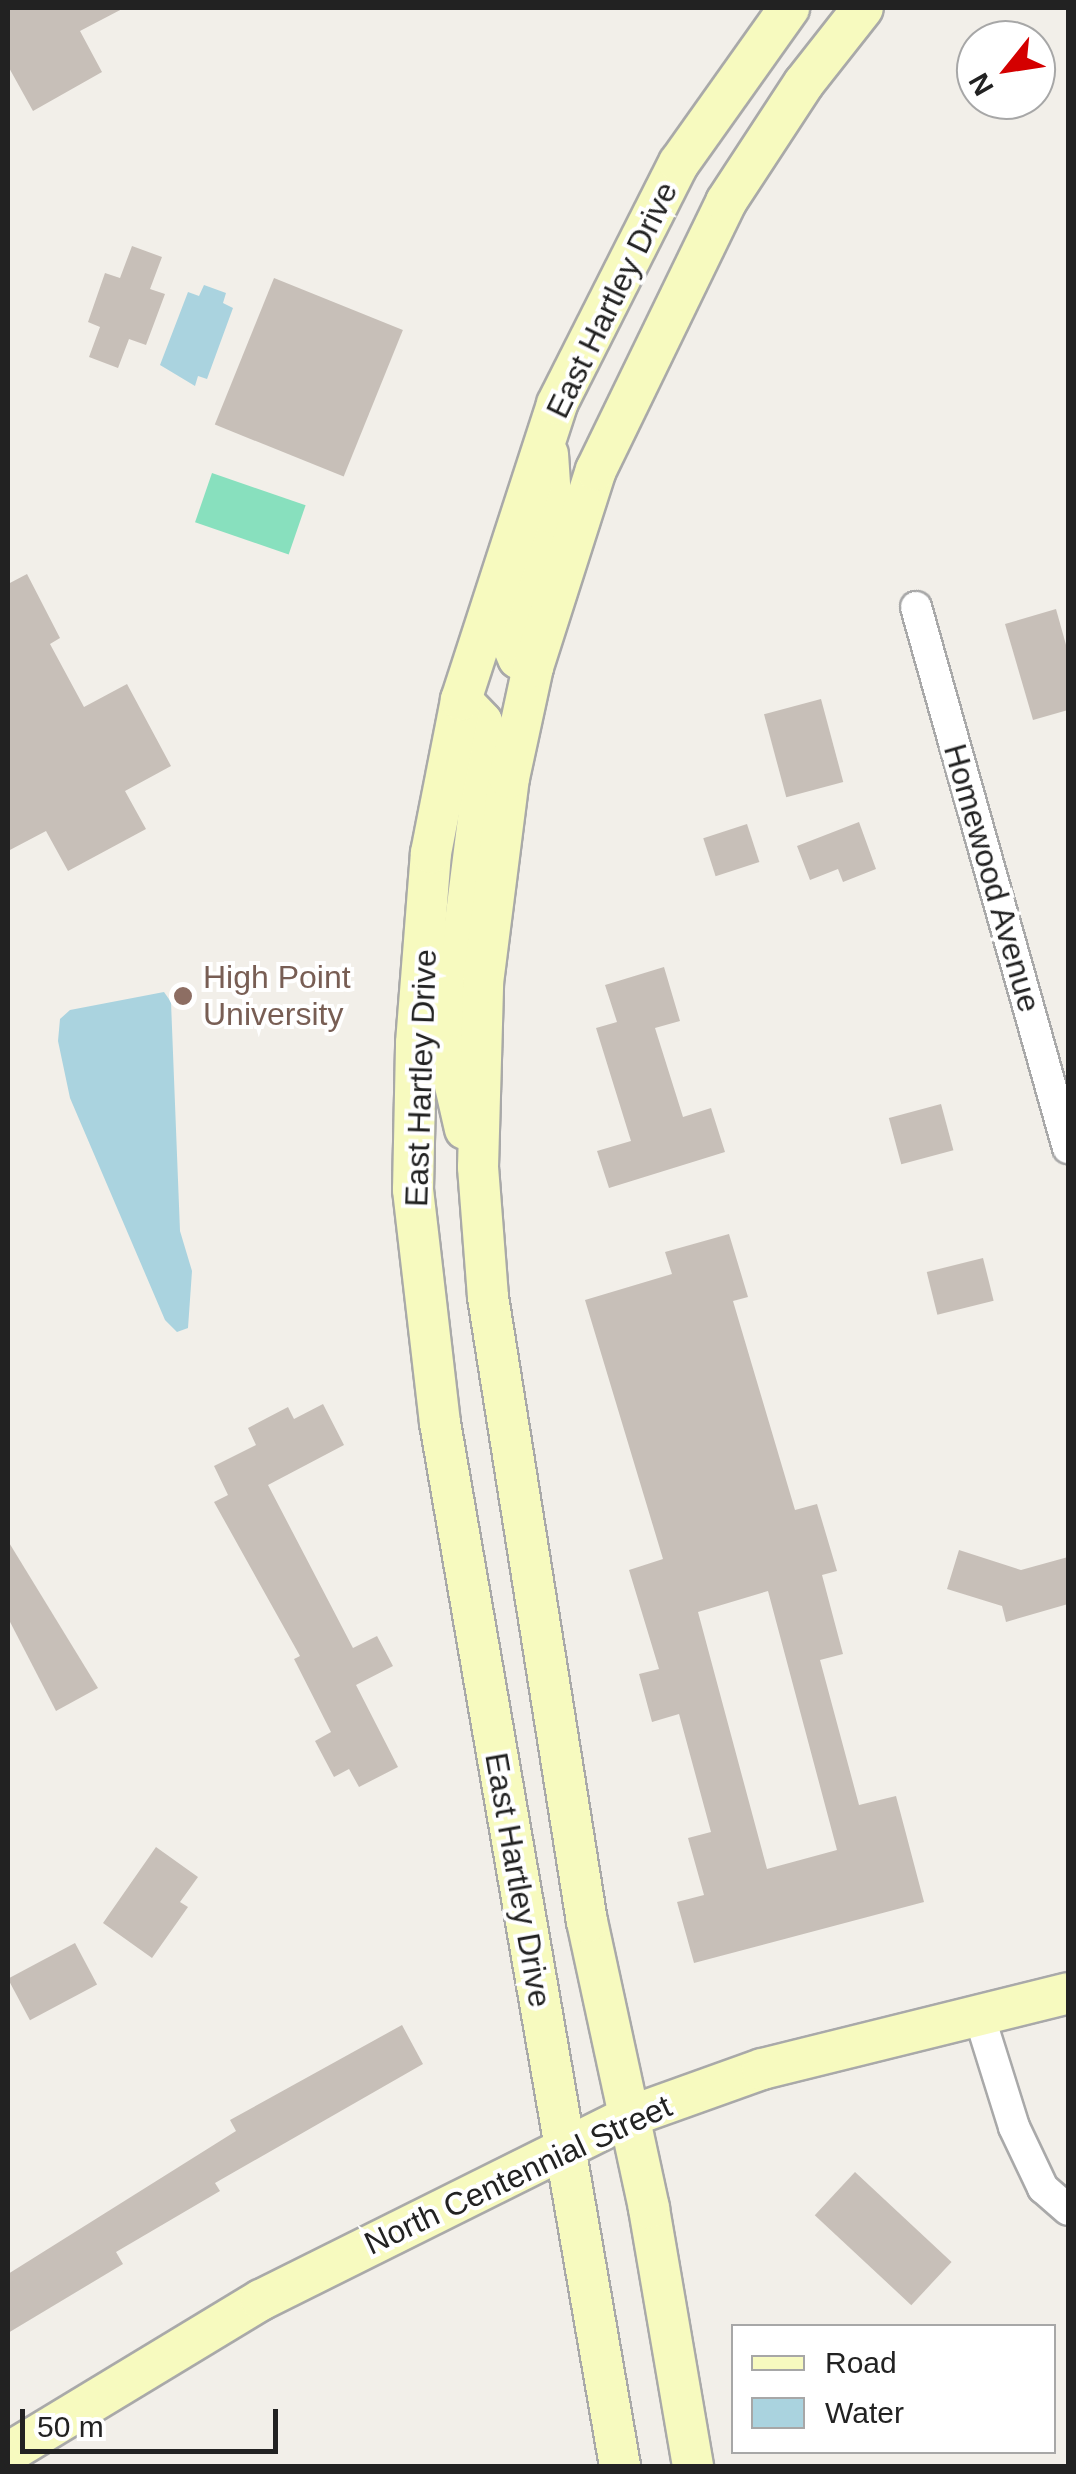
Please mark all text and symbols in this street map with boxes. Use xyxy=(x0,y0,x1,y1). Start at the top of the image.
north arrow xyxy=(956,20,1056,120)
text: N xyxy=(963,68,1000,101)
street label: East Hartley Drive xyxy=(538,176,686,424)
street label: Homewood Avenue xyxy=(935,739,1049,1017)
street label: East Hartley Drive xyxy=(397,948,445,1208)
place label: High Point University xyxy=(203,959,351,1034)
marker: High Point University xyxy=(172,985,194,1007)
street label: East Hartley Drive xyxy=(477,1750,559,2010)
street label: North Centennial Street xyxy=(358,2087,678,2263)
legend xyxy=(731,2324,1056,2454)
text: Road xyxy=(825,2346,897,2379)
scale bar xyxy=(25,2389,282,2451)
text: Water xyxy=(825,2396,904,2429)
text: 50 m xyxy=(37,2410,104,2443)

